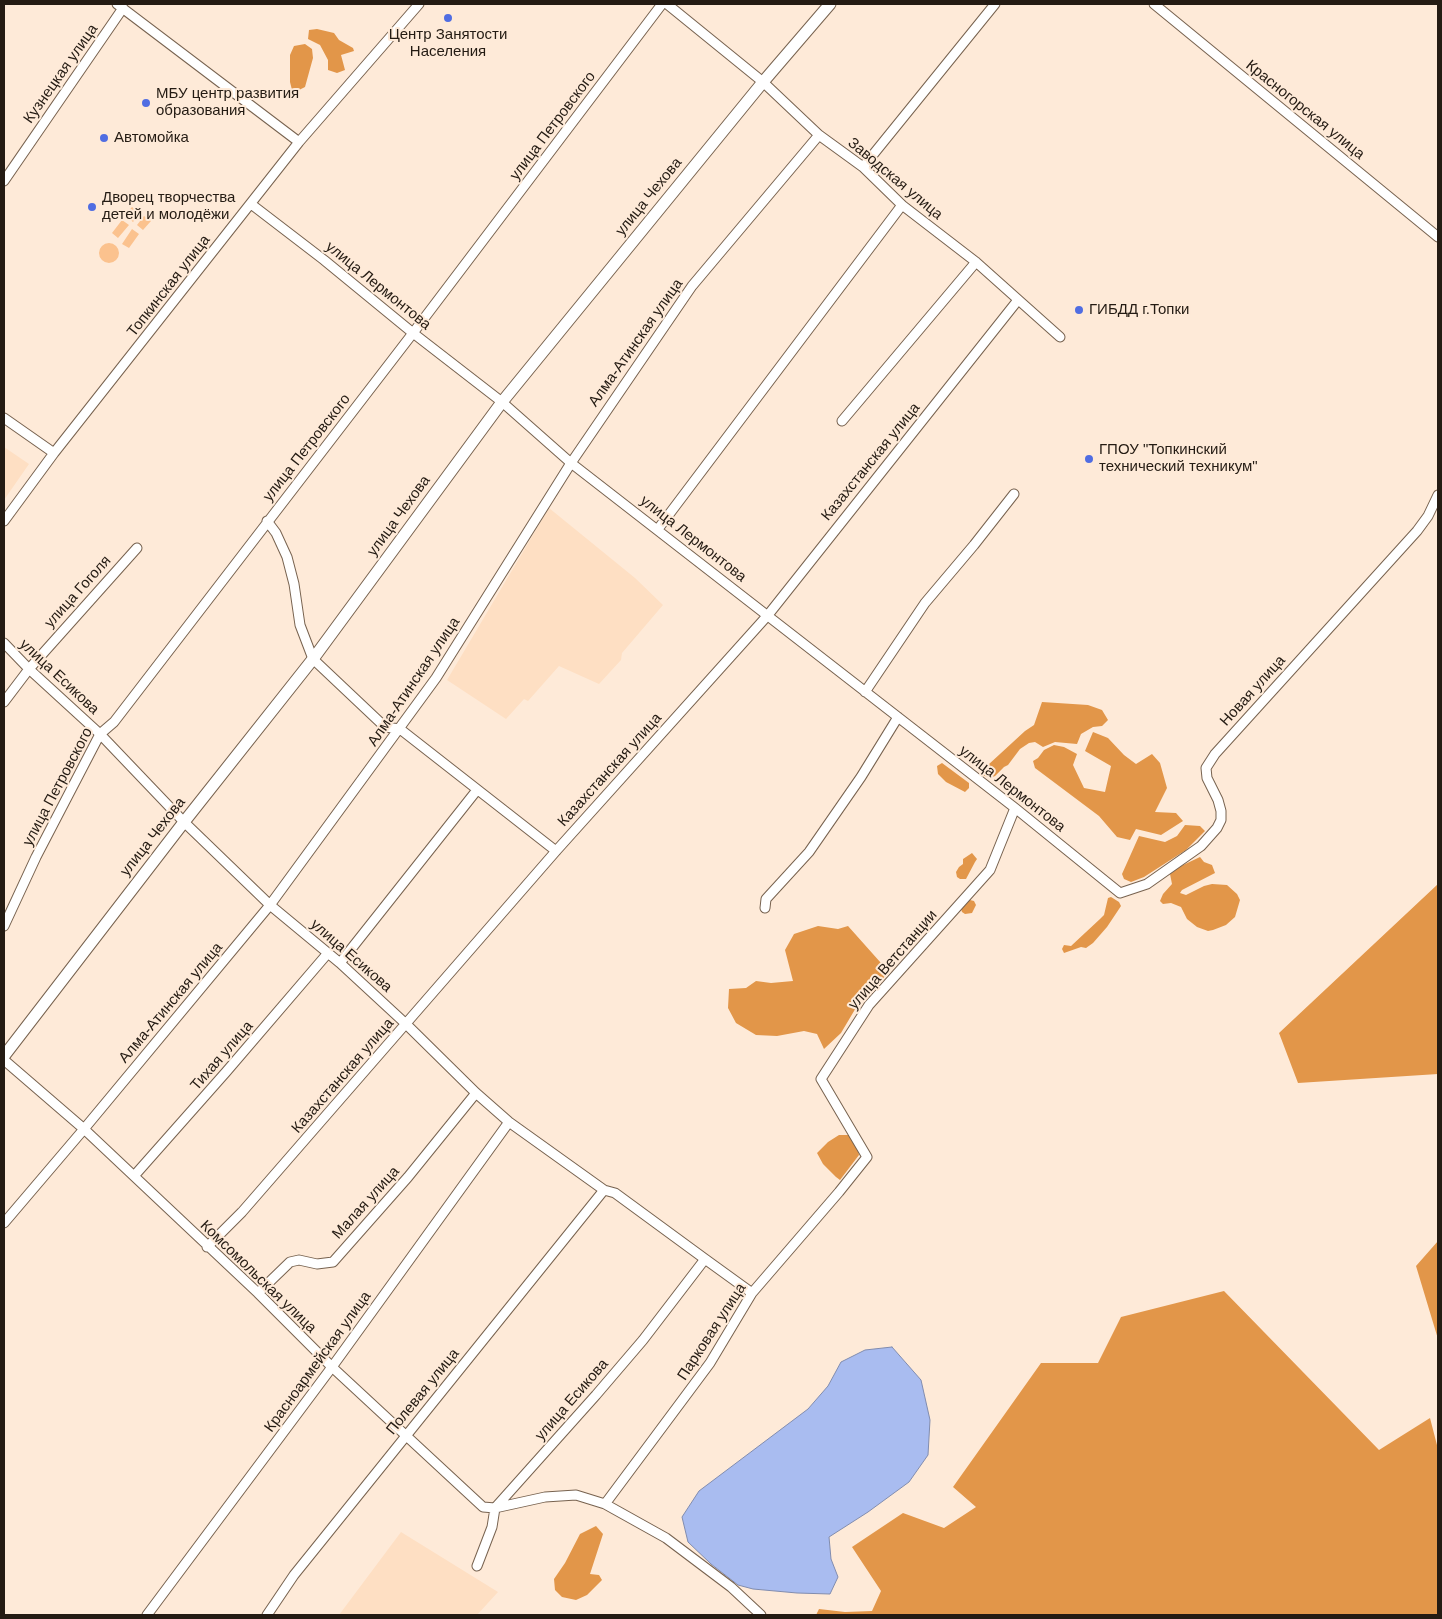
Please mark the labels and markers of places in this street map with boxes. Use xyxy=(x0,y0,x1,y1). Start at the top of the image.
marker: Центр Занятости Населения xyxy=(442,12,454,24)
place label: Центр Занятости Населения xyxy=(389,26,507,61)
place label: МБУ центр развития образования xyxy=(156,85,299,120)
marker: МБУ центр развития образования xyxy=(140,97,152,109)
place label: Автомойка xyxy=(114,129,189,147)
marker: Автомойка xyxy=(98,132,110,144)
place label: Дворец творчества детей и молодёжи xyxy=(102,189,235,224)
marker: Дворец творчества детей и молодёжи xyxy=(86,201,98,213)
place label: ГИБДД г.Топки xyxy=(1089,301,1189,319)
marker: ГИБДД г.Топки xyxy=(1073,304,1085,316)
place label: ГПОУ "Топкинский технический техникум" xyxy=(1099,441,1258,476)
marker: ГПОУ "Топкинский технический техникум" xyxy=(1083,453,1095,465)

